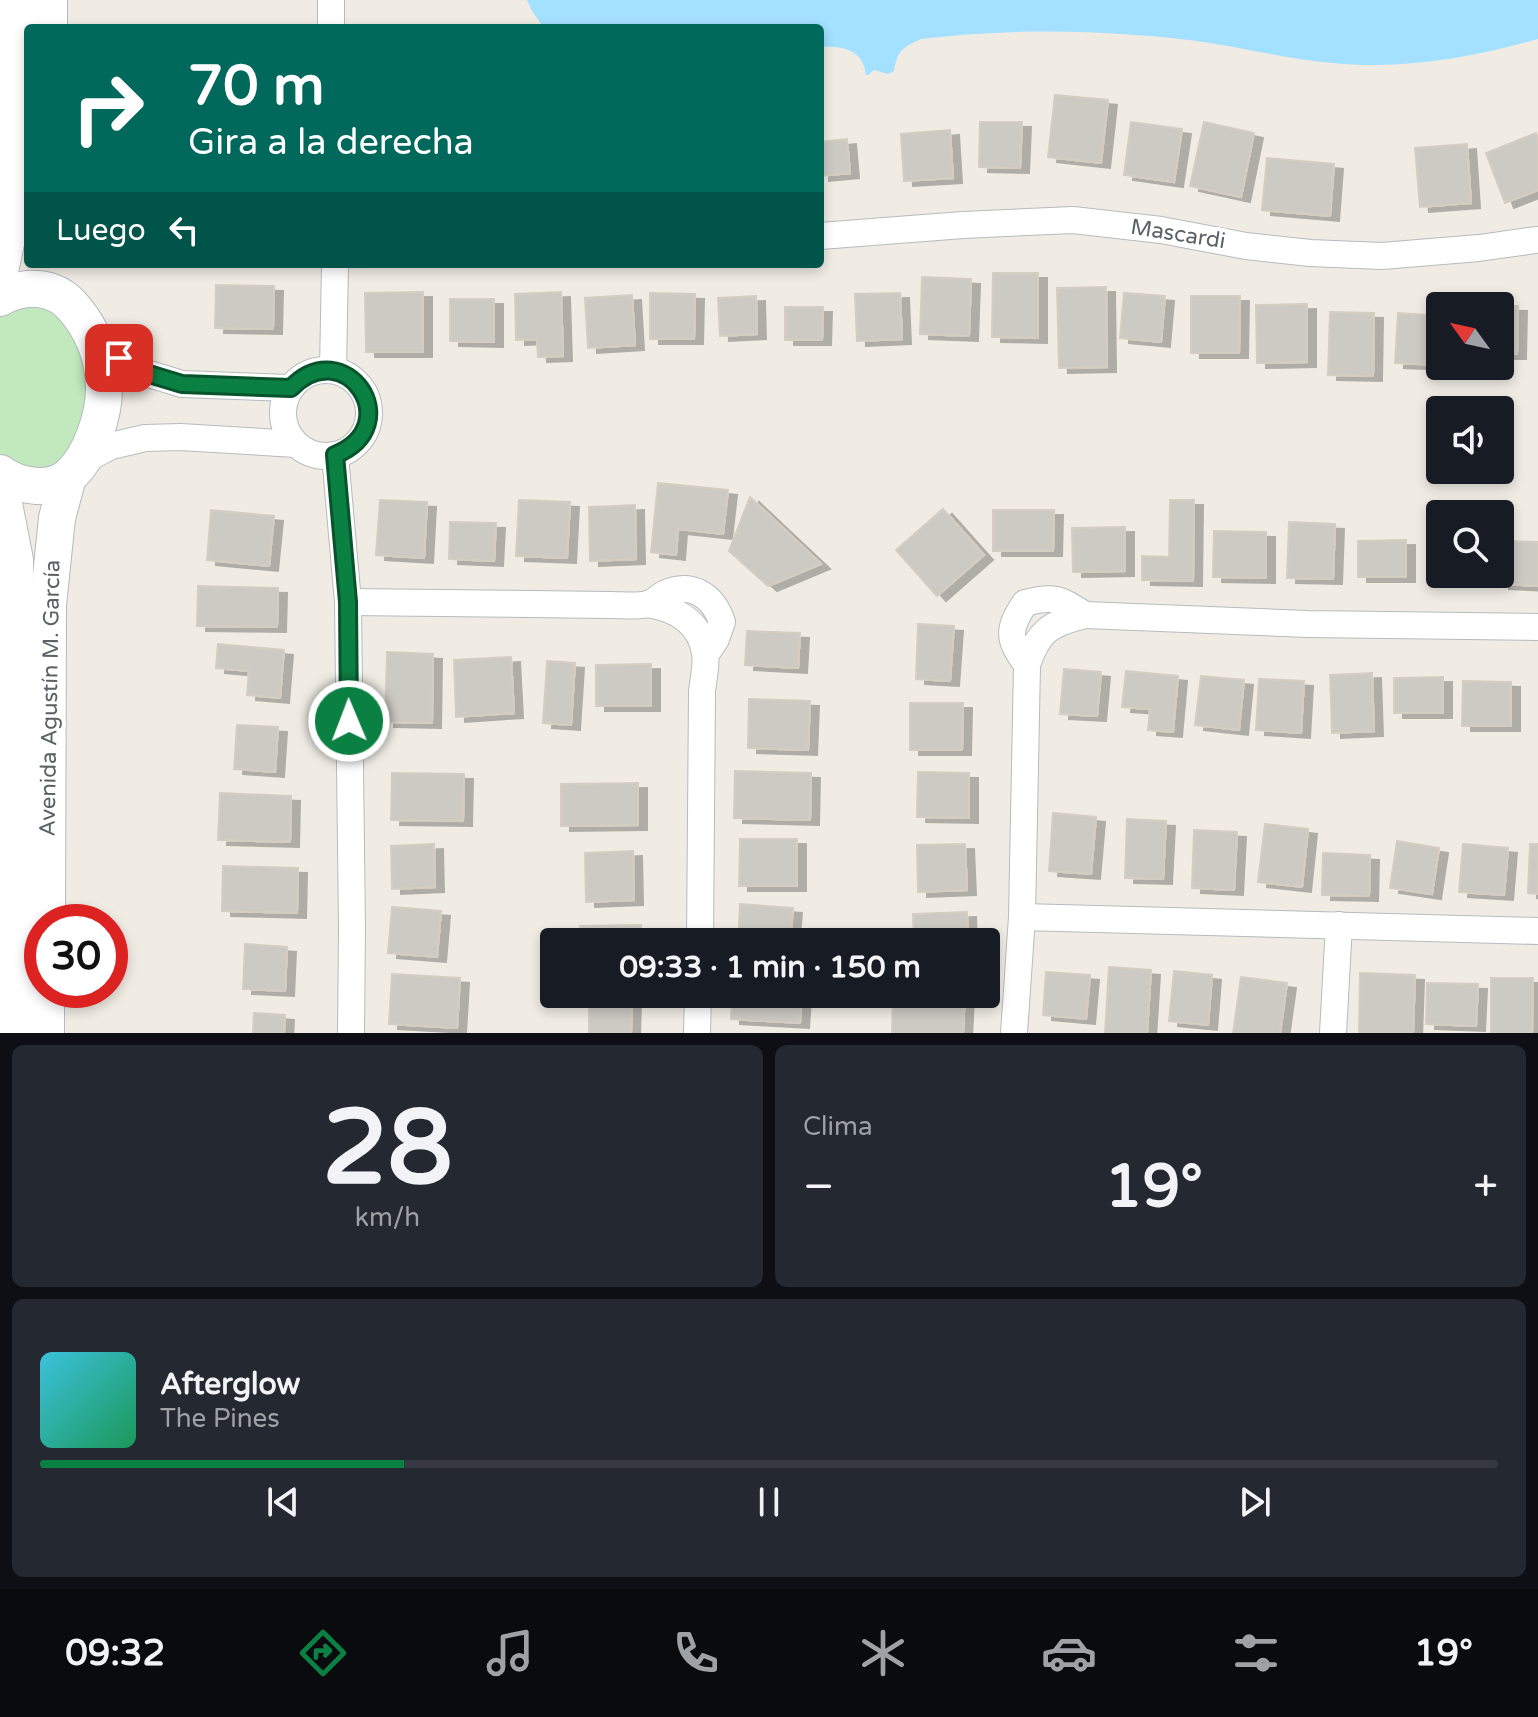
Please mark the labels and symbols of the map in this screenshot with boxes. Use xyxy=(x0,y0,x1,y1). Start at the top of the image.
street label: Mascardi xyxy=(1129,214,1227,254)
north arrow xyxy=(1426,292,1514,380)
pin xyxy=(85,324,153,392)
street label: Avenida Agustín M. García xyxy=(35,559,65,837)
position arrow xyxy=(307,679,391,763)
speed limit sign: 30 xyxy=(24,904,128,1008)

